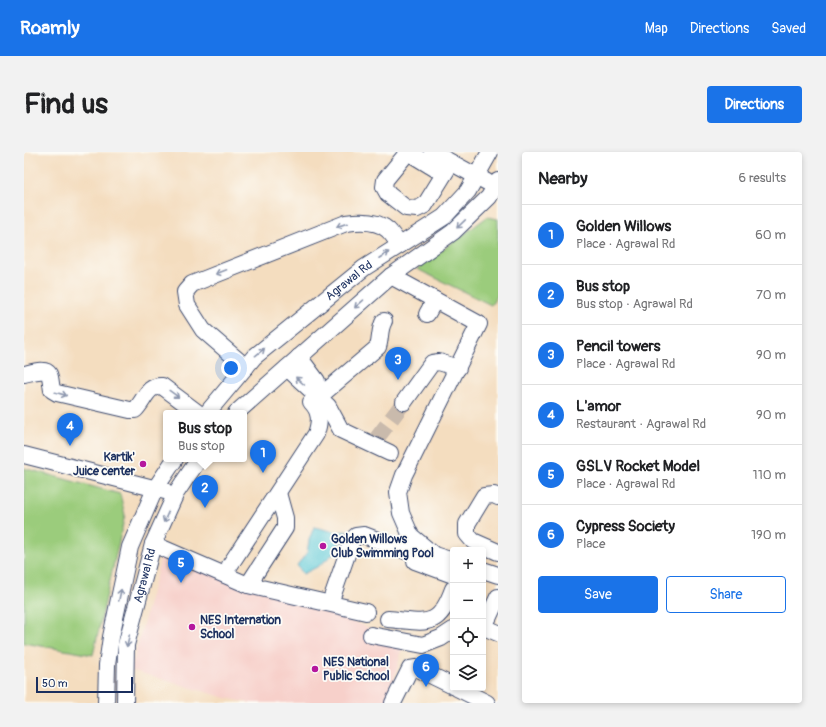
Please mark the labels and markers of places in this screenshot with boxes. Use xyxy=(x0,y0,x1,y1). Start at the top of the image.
pin: 3 xyxy=(385,347,411,380)
pin: 4 xyxy=(57,413,83,446)
pin: 1 xyxy=(250,440,276,473)
place label: Kartik' Juice center xyxy=(73,450,136,479)
marker: Kartik' Juice center xyxy=(138,459,148,469)
pin: 2 xyxy=(192,475,218,508)
place label: Golden Willows Club Swimming Pool xyxy=(331,532,434,561)
marker: Golden Willows Club Swimming Pool xyxy=(318,541,328,551)
pin: 5 xyxy=(168,550,194,583)
place label: NES Internation School xyxy=(200,613,281,642)
marker: NES Internation School xyxy=(187,622,197,632)
pin: 6 xyxy=(413,654,439,687)
place label: NES National Public School xyxy=(323,655,390,684)
marker: NES National Public School xyxy=(310,664,320,674)

